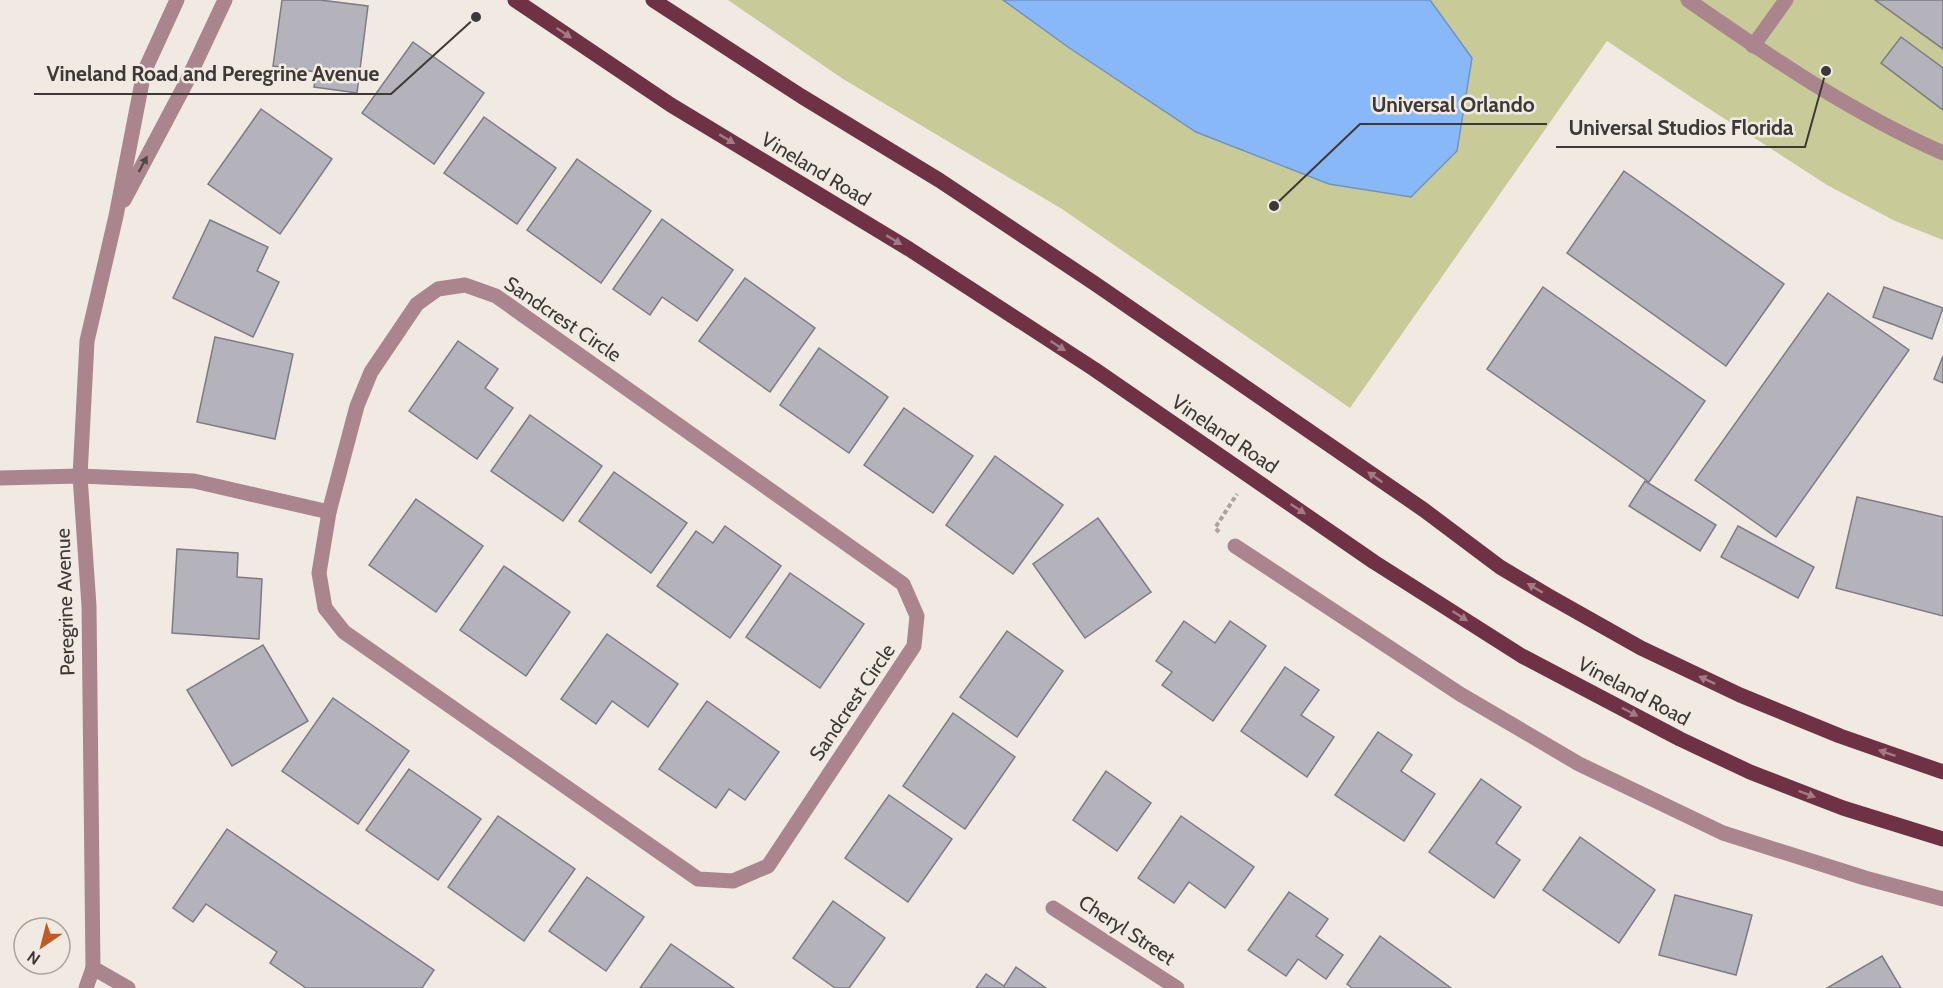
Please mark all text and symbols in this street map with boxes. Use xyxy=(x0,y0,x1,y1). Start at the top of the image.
one-way arrow xyxy=(555,27,571,39)
callout: Vineland Road and Peregrine Avenue xyxy=(34,55,391,94)
text: Vineland Road and Peregrine Avenue xyxy=(47,61,380,86)
callout: Universal Orlando xyxy=(1360,85,1547,124)
text: Universal Orlando xyxy=(1371,92,1535,117)
callout: Universal Studios Florida xyxy=(1556,108,1805,147)
text: Universal Studios Florida xyxy=(1568,115,1794,140)
street label: Vineland Road xyxy=(757,127,875,211)
one-way arrow xyxy=(719,134,735,145)
one-way arrow xyxy=(138,155,148,172)
one-way arrow xyxy=(886,235,902,246)
street label: Sandcrest Circle xyxy=(500,271,626,367)
one-way arrow xyxy=(1049,340,1065,352)
street label: Vineland Road xyxy=(1167,390,1283,478)
one-way arrow xyxy=(1367,471,1383,482)
one-way arrow xyxy=(1289,503,1305,515)
street label: Peregrine Avenue xyxy=(50,528,80,676)
one-way arrow xyxy=(1527,582,1543,593)
one-way arrow xyxy=(1452,611,1468,622)
street label: Sandcrest Circle xyxy=(804,639,900,765)
street label: Vineland Road xyxy=(1574,651,1694,731)
one-way arrow xyxy=(1698,675,1715,684)
one-way arrow xyxy=(1621,707,1639,717)
one-way arrow xyxy=(1878,748,1896,758)
one-way arrow xyxy=(1798,789,1816,799)
street label: Cheryl Street xyxy=(1074,890,1180,970)
north arrow xyxy=(12,916,72,976)
text: N xyxy=(24,947,44,969)

